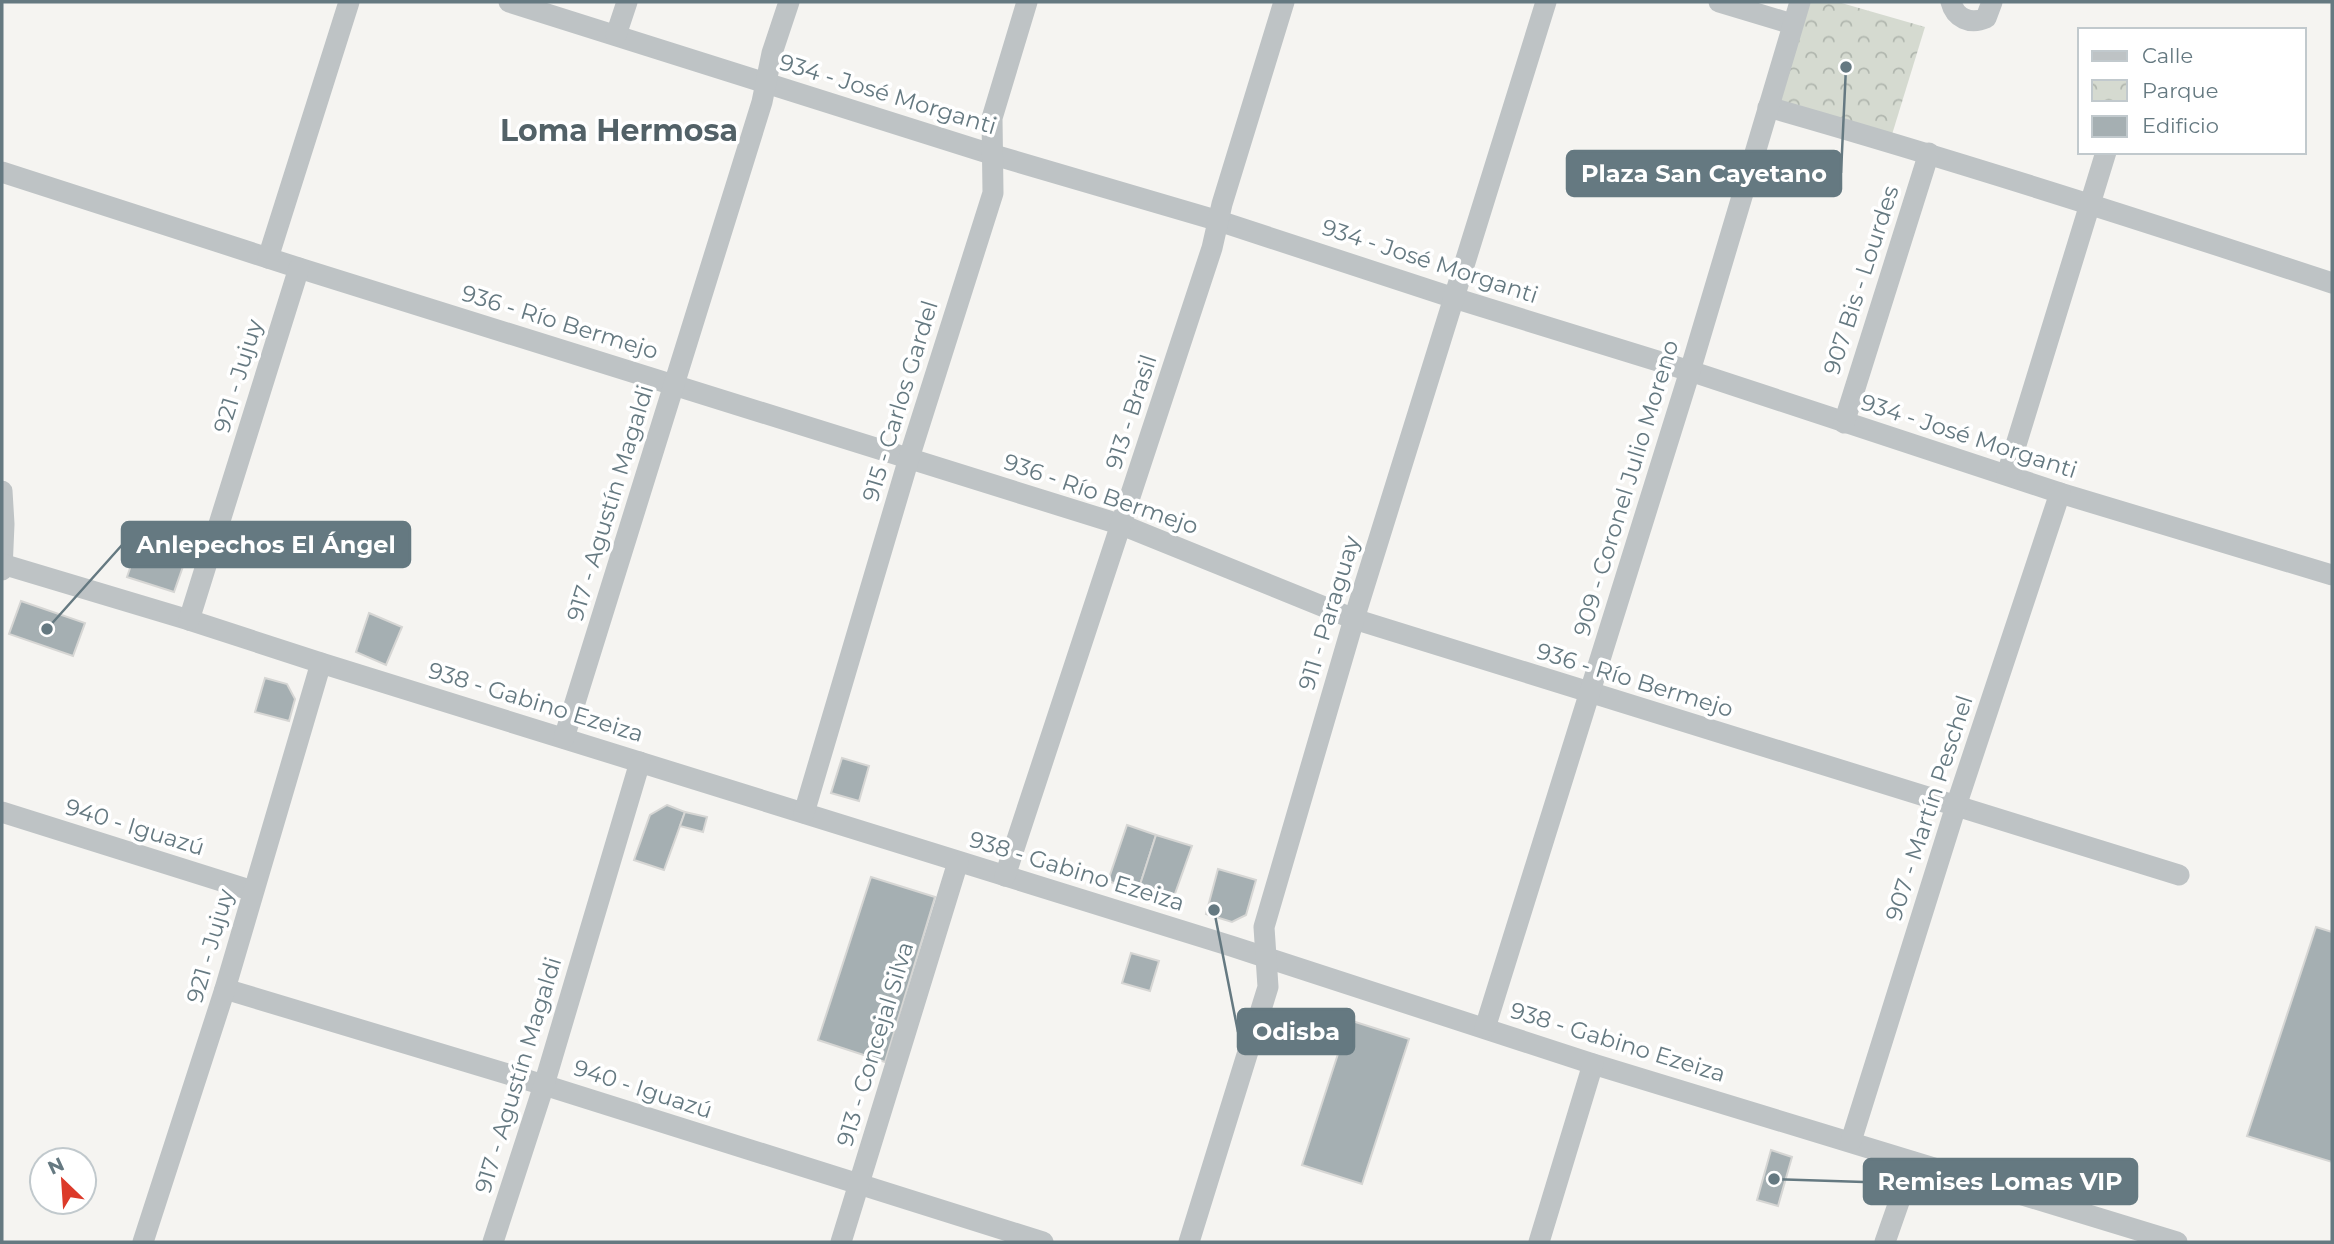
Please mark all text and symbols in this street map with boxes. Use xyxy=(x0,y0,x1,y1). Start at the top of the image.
legend xyxy=(2078,28,2306,154)
text: Calle xyxy=(2142,43,2193,68)
street label: 934 - José Morganti xyxy=(776,48,1000,140)
text: Parque xyxy=(2142,78,2218,103)
district label: Loma Hermosa xyxy=(500,112,738,149)
text: Edificio xyxy=(2142,113,2219,138)
callout: Plaza San Cayetano xyxy=(1567,151,1841,196)
text: Plaza San Cayetano xyxy=(1581,159,1827,188)
street label: 907 Bis - Lourdes xyxy=(1817,182,1905,378)
street label: 934 - José Morganti xyxy=(1318,213,1542,309)
street label: 936 - Río Bermejo xyxy=(458,279,662,365)
street label: 915 - Carlos Gardel xyxy=(856,297,944,505)
street label: 921 - Jujuy xyxy=(207,315,269,436)
street label: 909 - Coronel Julio Moreno xyxy=(1568,337,1684,639)
street label: 913 - Brasil xyxy=(1099,351,1163,473)
street label: 917 - Agustín Magaldi xyxy=(561,382,659,624)
street label: 934 - José Morganti xyxy=(1857,388,2081,484)
street label: 936 - Río Bermejo xyxy=(1000,448,1202,540)
callout: Anlepechos El Ángel xyxy=(122,522,410,567)
text: Anlepechos El Ángel xyxy=(135,530,396,559)
street label: 911 - Paraguay xyxy=(1292,532,1366,694)
street label: 936 - Río Bermejo xyxy=(1533,637,1737,723)
street label: 938 - Gabino Ezeiza xyxy=(425,656,647,748)
street label: 907 - Martín Peschel xyxy=(1879,692,1979,924)
street label: 940 - Iguazú xyxy=(62,793,208,861)
street label: 938 - Gabino Ezeiza xyxy=(966,825,1188,917)
street label: 921 - Jujuy xyxy=(180,885,240,1006)
street label: 913 - Concejal Silva xyxy=(831,938,919,1150)
street label: 917 - Agustín Magaldi xyxy=(469,954,567,1196)
street label: 938 - Gabino Ezeiza xyxy=(1507,996,1729,1088)
callout: Odisba xyxy=(1238,1009,1354,1054)
text: Odisba xyxy=(1252,1017,1340,1046)
street label: 940 - Iguazú xyxy=(570,1053,716,1125)
north arrow xyxy=(28,1146,98,1216)
text: N xyxy=(44,1152,68,1180)
callout: Remises Lomas VIP xyxy=(1864,1159,2137,1204)
text: Remises Lomas VIP xyxy=(1877,1167,2123,1196)

